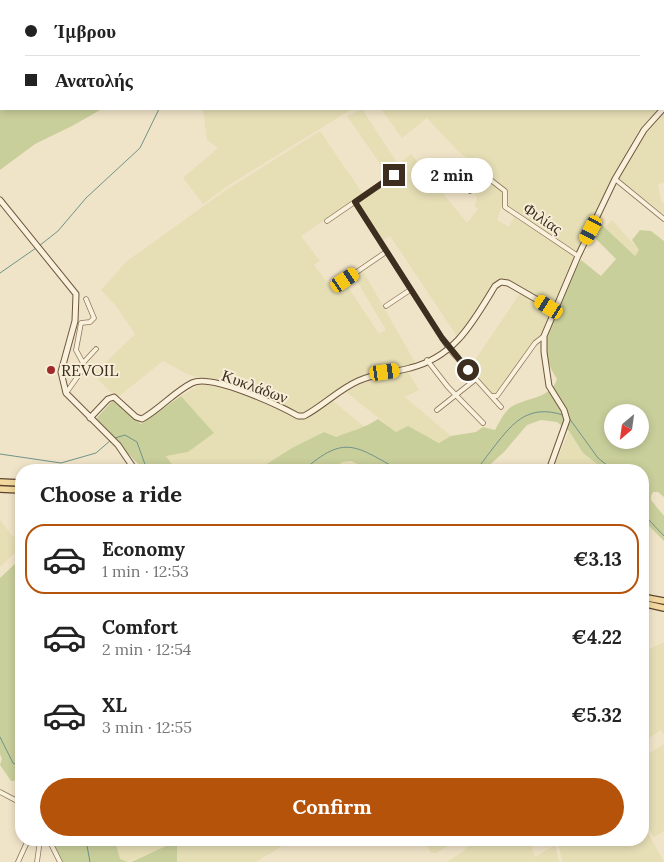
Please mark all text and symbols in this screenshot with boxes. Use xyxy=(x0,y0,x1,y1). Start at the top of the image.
text: Ίμβρου xyxy=(55,19,116,43)
text: Ανατολής xyxy=(55,68,133,92)
callout: 2 min xyxy=(412,158,494,192)
route end xyxy=(383,164,405,186)
text: 2 min xyxy=(431,165,473,185)
street label: Φιλίας xyxy=(520,198,567,239)
car xyxy=(577,213,604,247)
car xyxy=(328,265,361,295)
car xyxy=(532,293,565,321)
route start xyxy=(457,359,479,381)
place label: REVOIL xyxy=(61,360,118,380)
car xyxy=(369,362,400,382)
marker: REVOIL xyxy=(45,364,57,376)
street label: Κυκλάδων xyxy=(219,365,291,407)
north arrow xyxy=(604,404,649,449)
map controls xyxy=(604,404,649,449)
text: Choose a ride xyxy=(40,480,182,508)
icon: car xyxy=(42,537,87,582)
text: Economy xyxy=(102,537,185,561)
text: €3.13 xyxy=(573,547,622,571)
text: 1 min · 12:53 xyxy=(102,561,189,581)
icon: car xyxy=(42,615,87,660)
text: Comfort xyxy=(102,615,178,639)
text: €4.22 xyxy=(572,625,622,649)
text: 2 min · 12:54 xyxy=(102,639,192,659)
icon: car xyxy=(42,693,87,738)
text: XL xyxy=(102,693,127,717)
text: €5.32 xyxy=(571,703,622,727)
text: 3 min · 12:55 xyxy=(102,717,192,737)
button: Confirm xyxy=(40,778,624,836)

